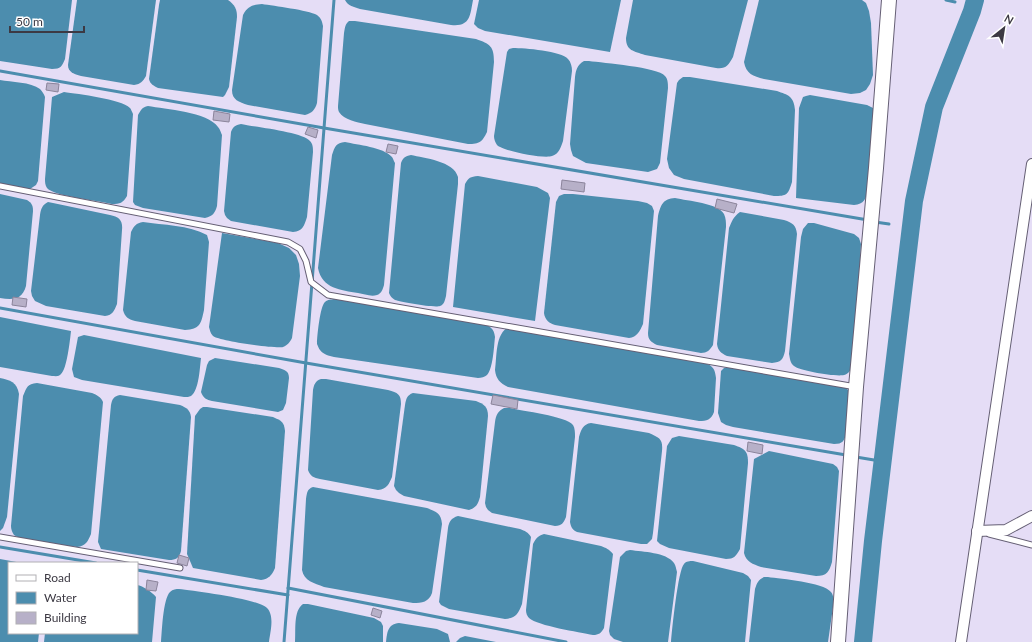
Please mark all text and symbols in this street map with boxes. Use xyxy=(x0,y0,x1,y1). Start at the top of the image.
scale bar xyxy=(10,8,84,34)
north arrow xyxy=(984,8,1024,48)
text: N xyxy=(1002,11,1016,27)
text: 50 m xyxy=(16,14,43,29)
legend xyxy=(8,562,138,634)
text: Road xyxy=(44,570,71,585)
text: Water xyxy=(44,590,77,605)
text: Building xyxy=(44,610,87,625)

